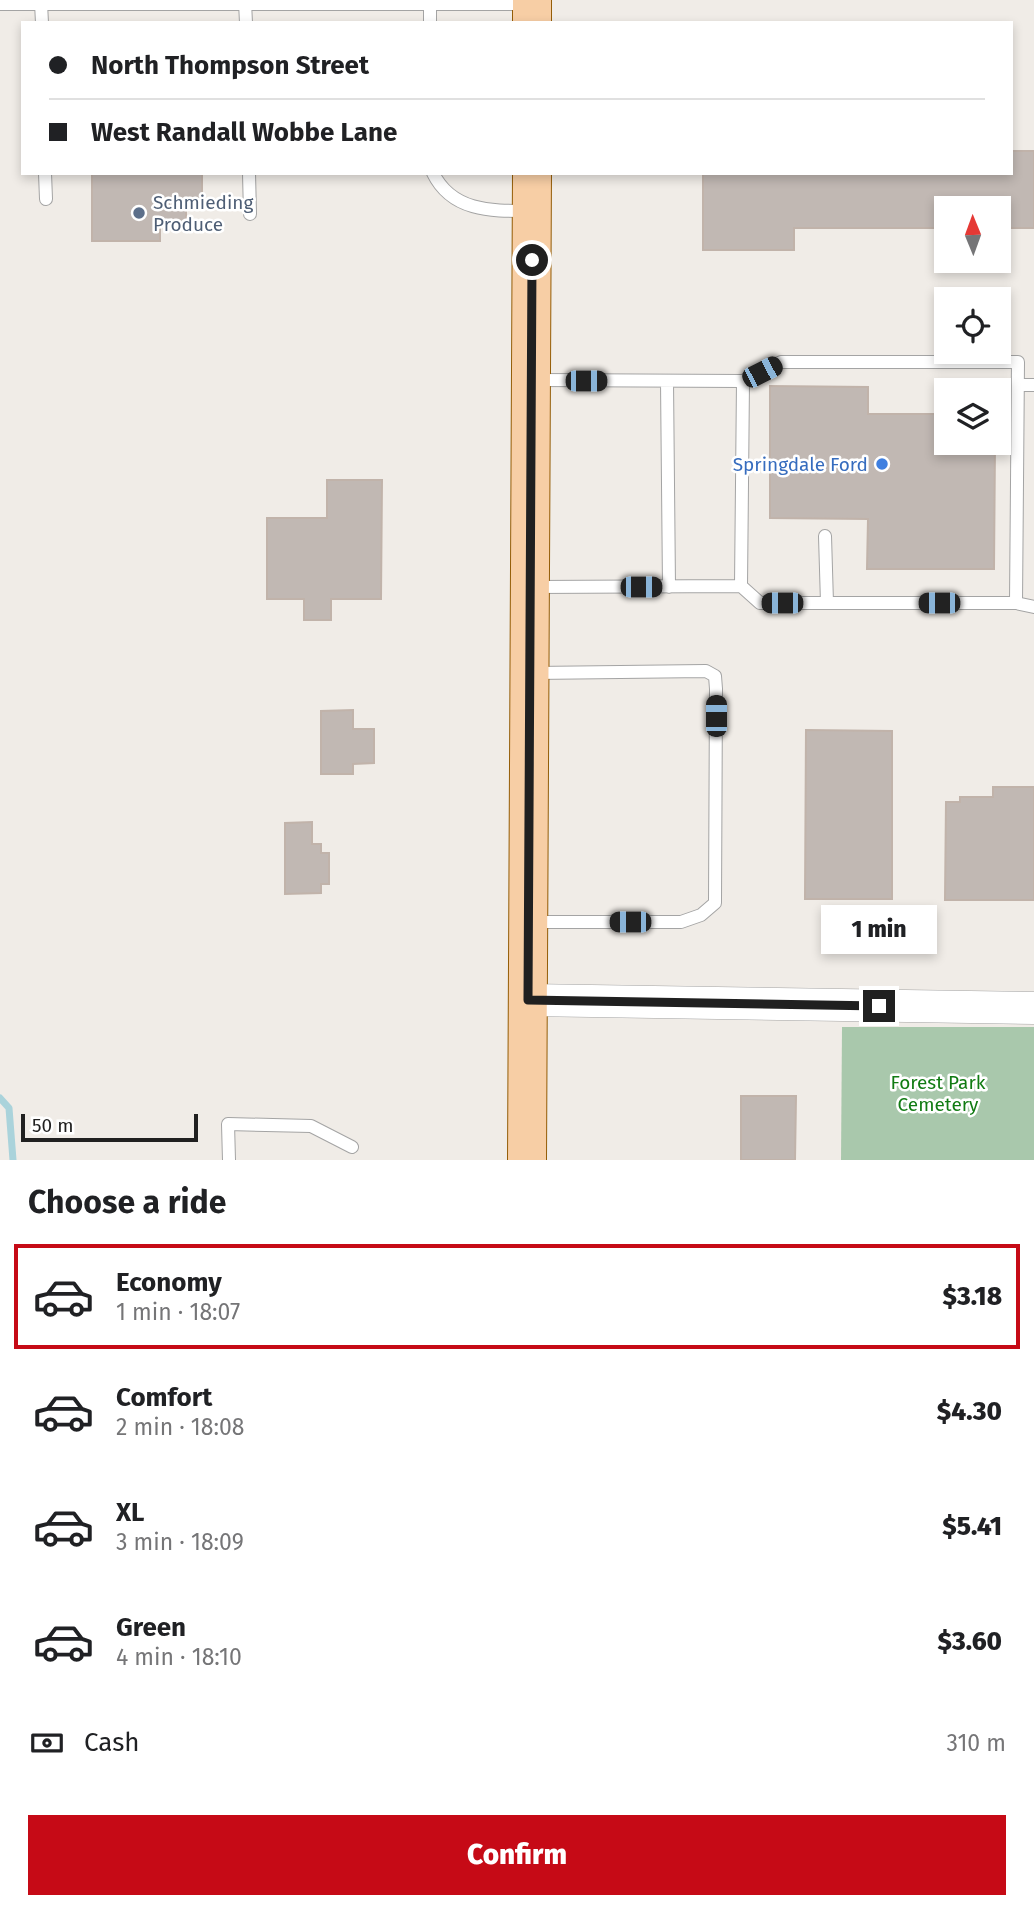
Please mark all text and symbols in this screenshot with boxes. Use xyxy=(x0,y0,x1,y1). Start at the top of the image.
text: North Thompson Street xyxy=(91,50,369,81)
text: West Randall Wobbe Lane xyxy=(91,117,397,148)
place label: Schmieding Produce xyxy=(153,191,253,236)
north arrow xyxy=(934,196,1012,273)
map controls xyxy=(934,196,1011,455)
marker: Schmieding Produce xyxy=(131,205,147,221)
route start xyxy=(516,244,548,276)
button: locate xyxy=(934,287,1011,364)
car xyxy=(739,353,786,391)
car xyxy=(566,371,608,392)
button: layers xyxy=(934,378,1011,455)
place label: Springdale Ford xyxy=(733,453,868,476)
marker: Springdale Ford xyxy=(874,456,890,472)
car xyxy=(621,577,663,598)
car xyxy=(762,593,804,614)
car xyxy=(919,593,961,614)
car xyxy=(706,695,727,737)
callout: 1 min xyxy=(821,904,937,954)
car xyxy=(610,912,652,933)
text: 1 min xyxy=(851,915,907,943)
route end xyxy=(863,990,895,1022)
park label: Forest Park Cemetery xyxy=(890,1071,986,1116)
scale bar xyxy=(21,1111,198,1143)
text: 50 m xyxy=(32,1114,73,1137)
text: Choose a ride xyxy=(28,1183,226,1221)
icon: car xyxy=(32,1265,95,1328)
text: Economy xyxy=(116,1267,222,1298)
text: $3.18 xyxy=(943,1281,1002,1312)
text: 1 min · 18:07 xyxy=(116,1298,240,1326)
icon: car xyxy=(32,1380,95,1443)
text: Comfort xyxy=(116,1382,212,1413)
text: $4.30 xyxy=(937,1396,1002,1427)
text: 2 min · 18:08 xyxy=(116,1413,245,1441)
icon: car xyxy=(32,1495,95,1558)
text: XL xyxy=(116,1497,144,1528)
text: $5.41 xyxy=(942,1511,1002,1542)
text: 3 min · 18:09 xyxy=(116,1528,244,1556)
icon: car xyxy=(32,1610,95,1673)
text: Green xyxy=(116,1612,186,1643)
text: $3.60 xyxy=(938,1626,1002,1657)
text: 4 min · 18:10 xyxy=(116,1643,242,1671)
icon: cash xyxy=(28,1724,66,1762)
text: Cash xyxy=(84,1727,140,1758)
text: 310 m xyxy=(946,1729,1006,1757)
button: Confirm xyxy=(28,1815,1006,1895)

